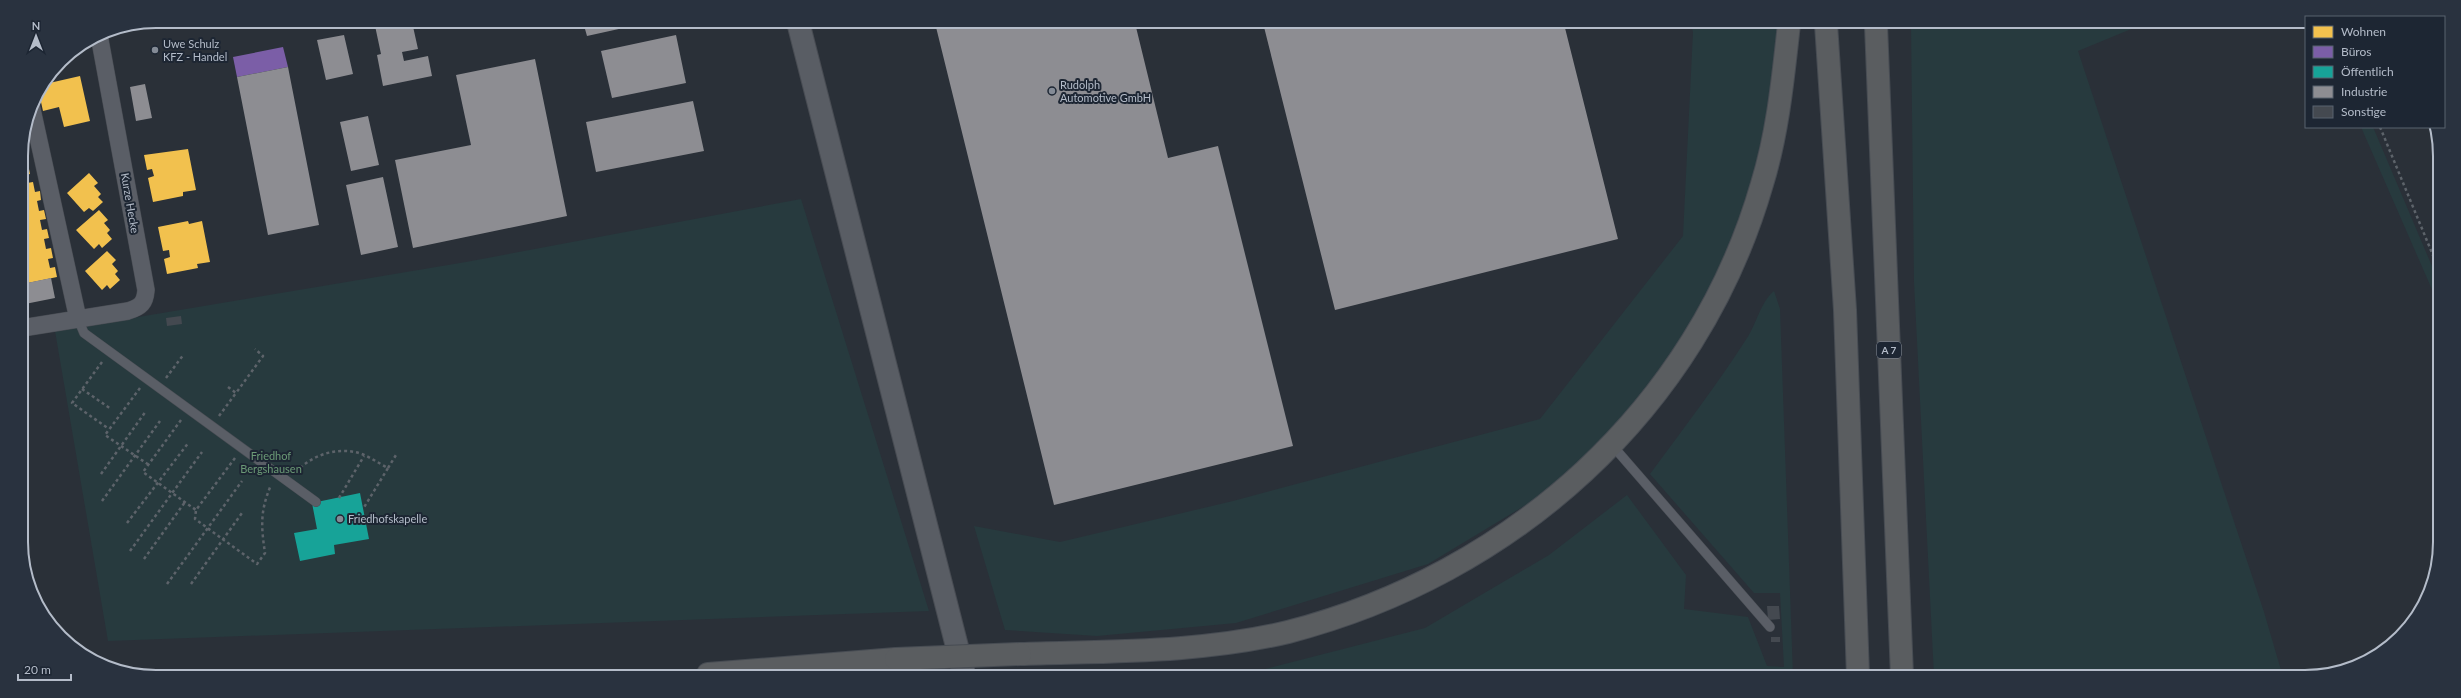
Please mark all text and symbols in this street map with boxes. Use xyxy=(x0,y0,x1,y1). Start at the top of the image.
north arrow xyxy=(16,16,56,56)
legend xyxy=(2305,16,2445,128)
text: N xyxy=(32,19,40,32)
text: Wohnen xyxy=(2341,24,2386,39)
place label: Uwe Schulz KFZ - Handel xyxy=(163,37,227,63)
text: Büros xyxy=(2341,44,2371,59)
marker: Uwe Schulz KFZ - Handel xyxy=(150,45,160,55)
text: Öffentlich xyxy=(2341,64,2394,79)
place label: Rudolph Automotive GmbH xyxy=(1060,78,1151,104)
text: Industrie xyxy=(2341,84,2387,99)
marker: Rudolph Automotive GmbH xyxy=(1047,86,1057,96)
text: Sonstige xyxy=(2341,104,2386,119)
street label: Kurze Hecke xyxy=(119,172,142,234)
road number: A 7 xyxy=(1877,342,1901,358)
park label: Friedhof Bergshausen xyxy=(240,449,302,475)
place label: Friedhofskapelle xyxy=(348,512,427,525)
marker: Friedhofskapelle xyxy=(335,514,345,524)
scale bar xyxy=(18,656,71,682)
text: 20 m xyxy=(24,662,51,677)

